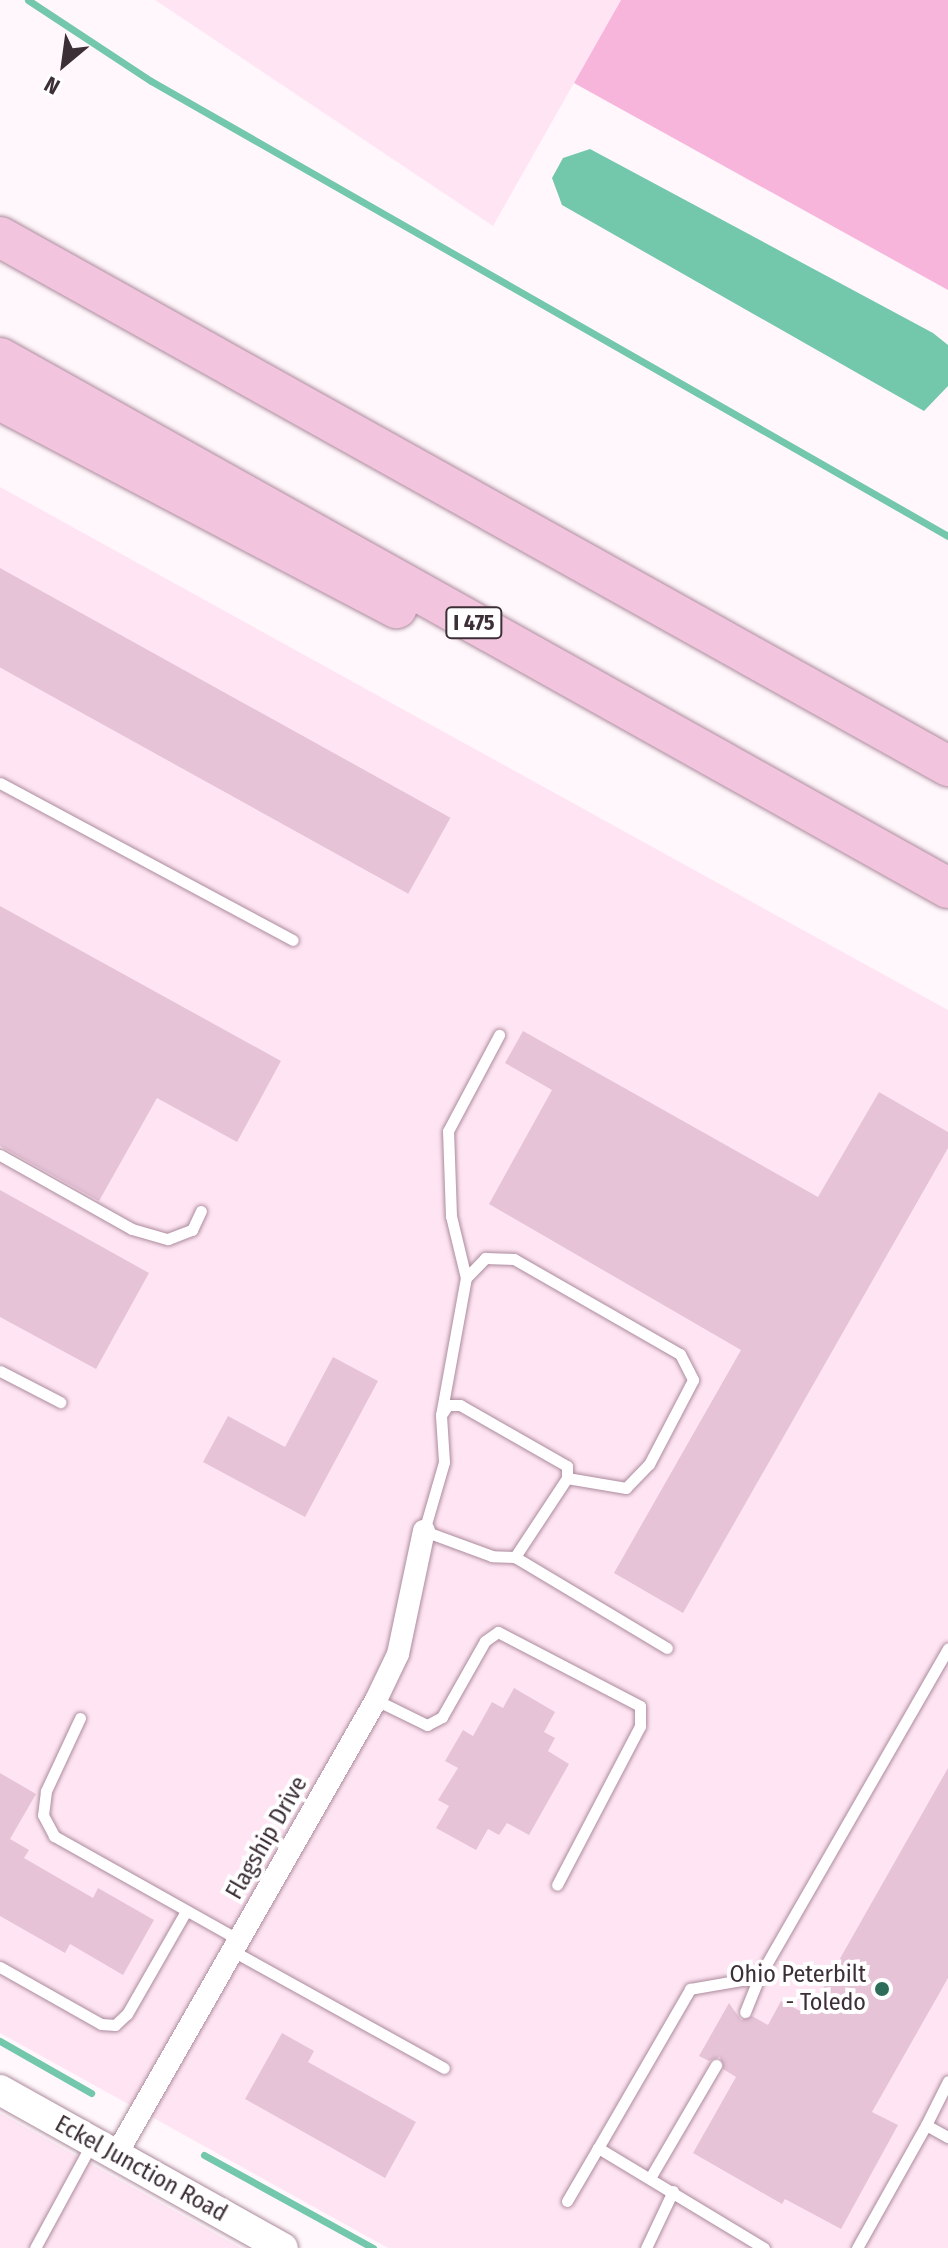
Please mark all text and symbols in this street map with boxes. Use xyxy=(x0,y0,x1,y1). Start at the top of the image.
north arrow xyxy=(24,24,104,104)
text: N xyxy=(40,70,64,100)
road number: I 475 xyxy=(444,605,504,641)
street label: Flagship Drive xyxy=(220,1771,314,1905)
place label: Ohio Peterbilt - Toledo xyxy=(730,1961,866,2017)
marker: Ohio Peterbilt - Toledo xyxy=(873,1980,891,1998)
street label: Eckel Junction Road xyxy=(50,2110,232,2228)

